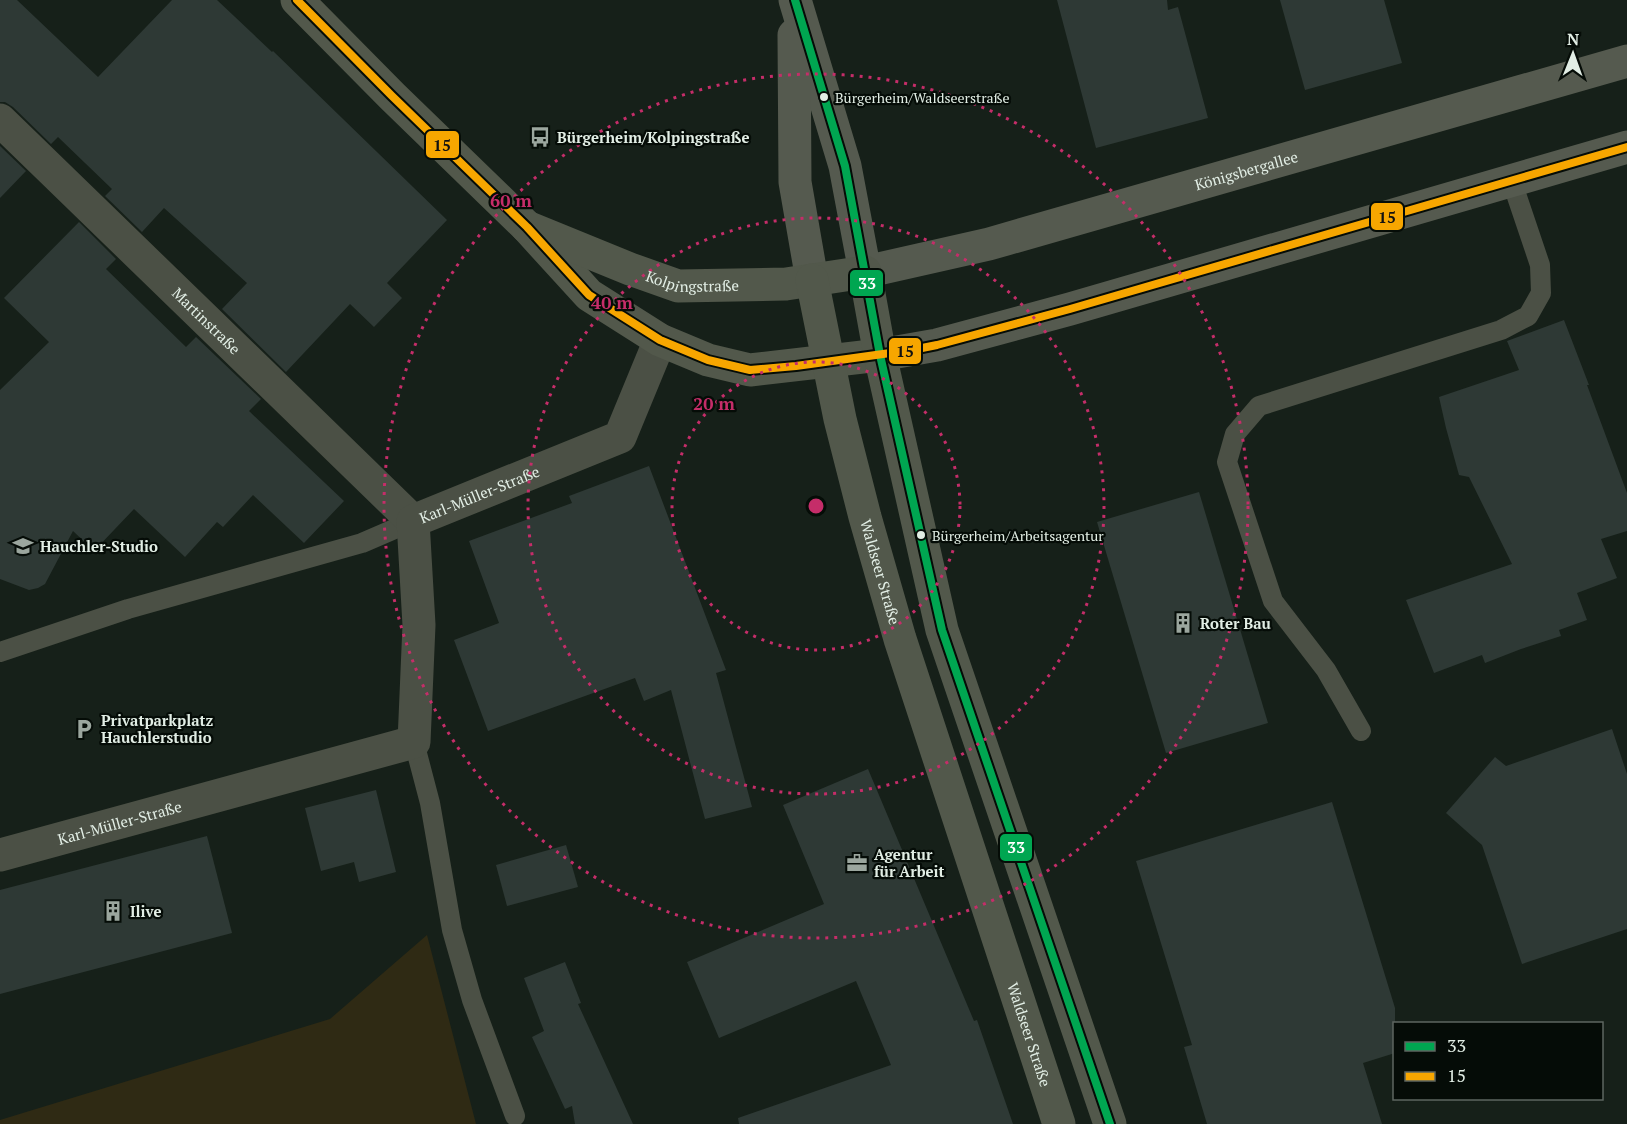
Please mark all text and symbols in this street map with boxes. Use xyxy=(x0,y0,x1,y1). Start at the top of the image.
north arrow xyxy=(1543,24,1603,84)
text: N xyxy=(1567,28,1580,50)
place label: Bürgerheim/Waldseerstraße xyxy=(835,88,1010,107)
marker: Bürgerheim/Waldseerstraße xyxy=(818,91,830,103)
bus stop icon: Bürgerheim/Kolpingstraße xyxy=(528,125,552,149)
place label: Bürgerheim/Kolpingstraße xyxy=(557,127,749,147)
line badge: 15 xyxy=(425,130,460,159)
text: 15 xyxy=(433,134,451,156)
street label: Königsbergallee xyxy=(1192,146,1300,194)
text: 60 m xyxy=(490,188,532,212)
line badge: 15 xyxy=(1370,202,1404,231)
text: 15 xyxy=(1378,206,1396,228)
street label: Kolpingstraße xyxy=(643,265,739,296)
line badge: 33 xyxy=(849,269,884,297)
text: 33 xyxy=(858,272,876,294)
street label: Martinstraße xyxy=(168,283,245,358)
text: 40 m xyxy=(591,290,633,314)
line badge: 15 xyxy=(888,337,922,365)
text: 15 xyxy=(896,340,914,362)
text: 20 m xyxy=(693,391,735,415)
street label: Karl-Müller-Straße xyxy=(416,461,542,527)
centre of rings xyxy=(806,496,826,516)
street label: Waldseer Straße xyxy=(856,517,905,627)
place label: Bürgerheim/Arbeitsagentur xyxy=(932,526,1104,545)
marker: Bürgerheim/Arbeitsagentur xyxy=(915,529,927,541)
school or university icon: Hauchler-Studio xyxy=(11,534,35,558)
place label: Hauchler-Studio xyxy=(40,536,158,556)
building icon: Roter Bau xyxy=(1171,611,1195,635)
place label: Roter Bau xyxy=(1200,613,1272,633)
place label: Privatparkplatz Hauchlerstudio xyxy=(101,710,213,747)
parking icon: Privatparkplatz Hauchlerstudio xyxy=(72,717,96,741)
street label: Karl-Müller-Straße xyxy=(55,796,184,849)
line badge: 33 xyxy=(999,833,1033,862)
text: 33 xyxy=(1007,836,1025,858)
place label: Agentur für Arbeit xyxy=(874,844,945,881)
office icon: Agentur für Arbeit xyxy=(845,851,869,875)
building icon: Ilive xyxy=(101,899,125,923)
place label: Ilive xyxy=(130,901,161,921)
street label: Waldseer Straße xyxy=(1003,980,1056,1089)
legend xyxy=(1393,1022,1603,1100)
text: 33 xyxy=(1447,1033,1466,1057)
text: 15 xyxy=(1447,1063,1466,1087)

